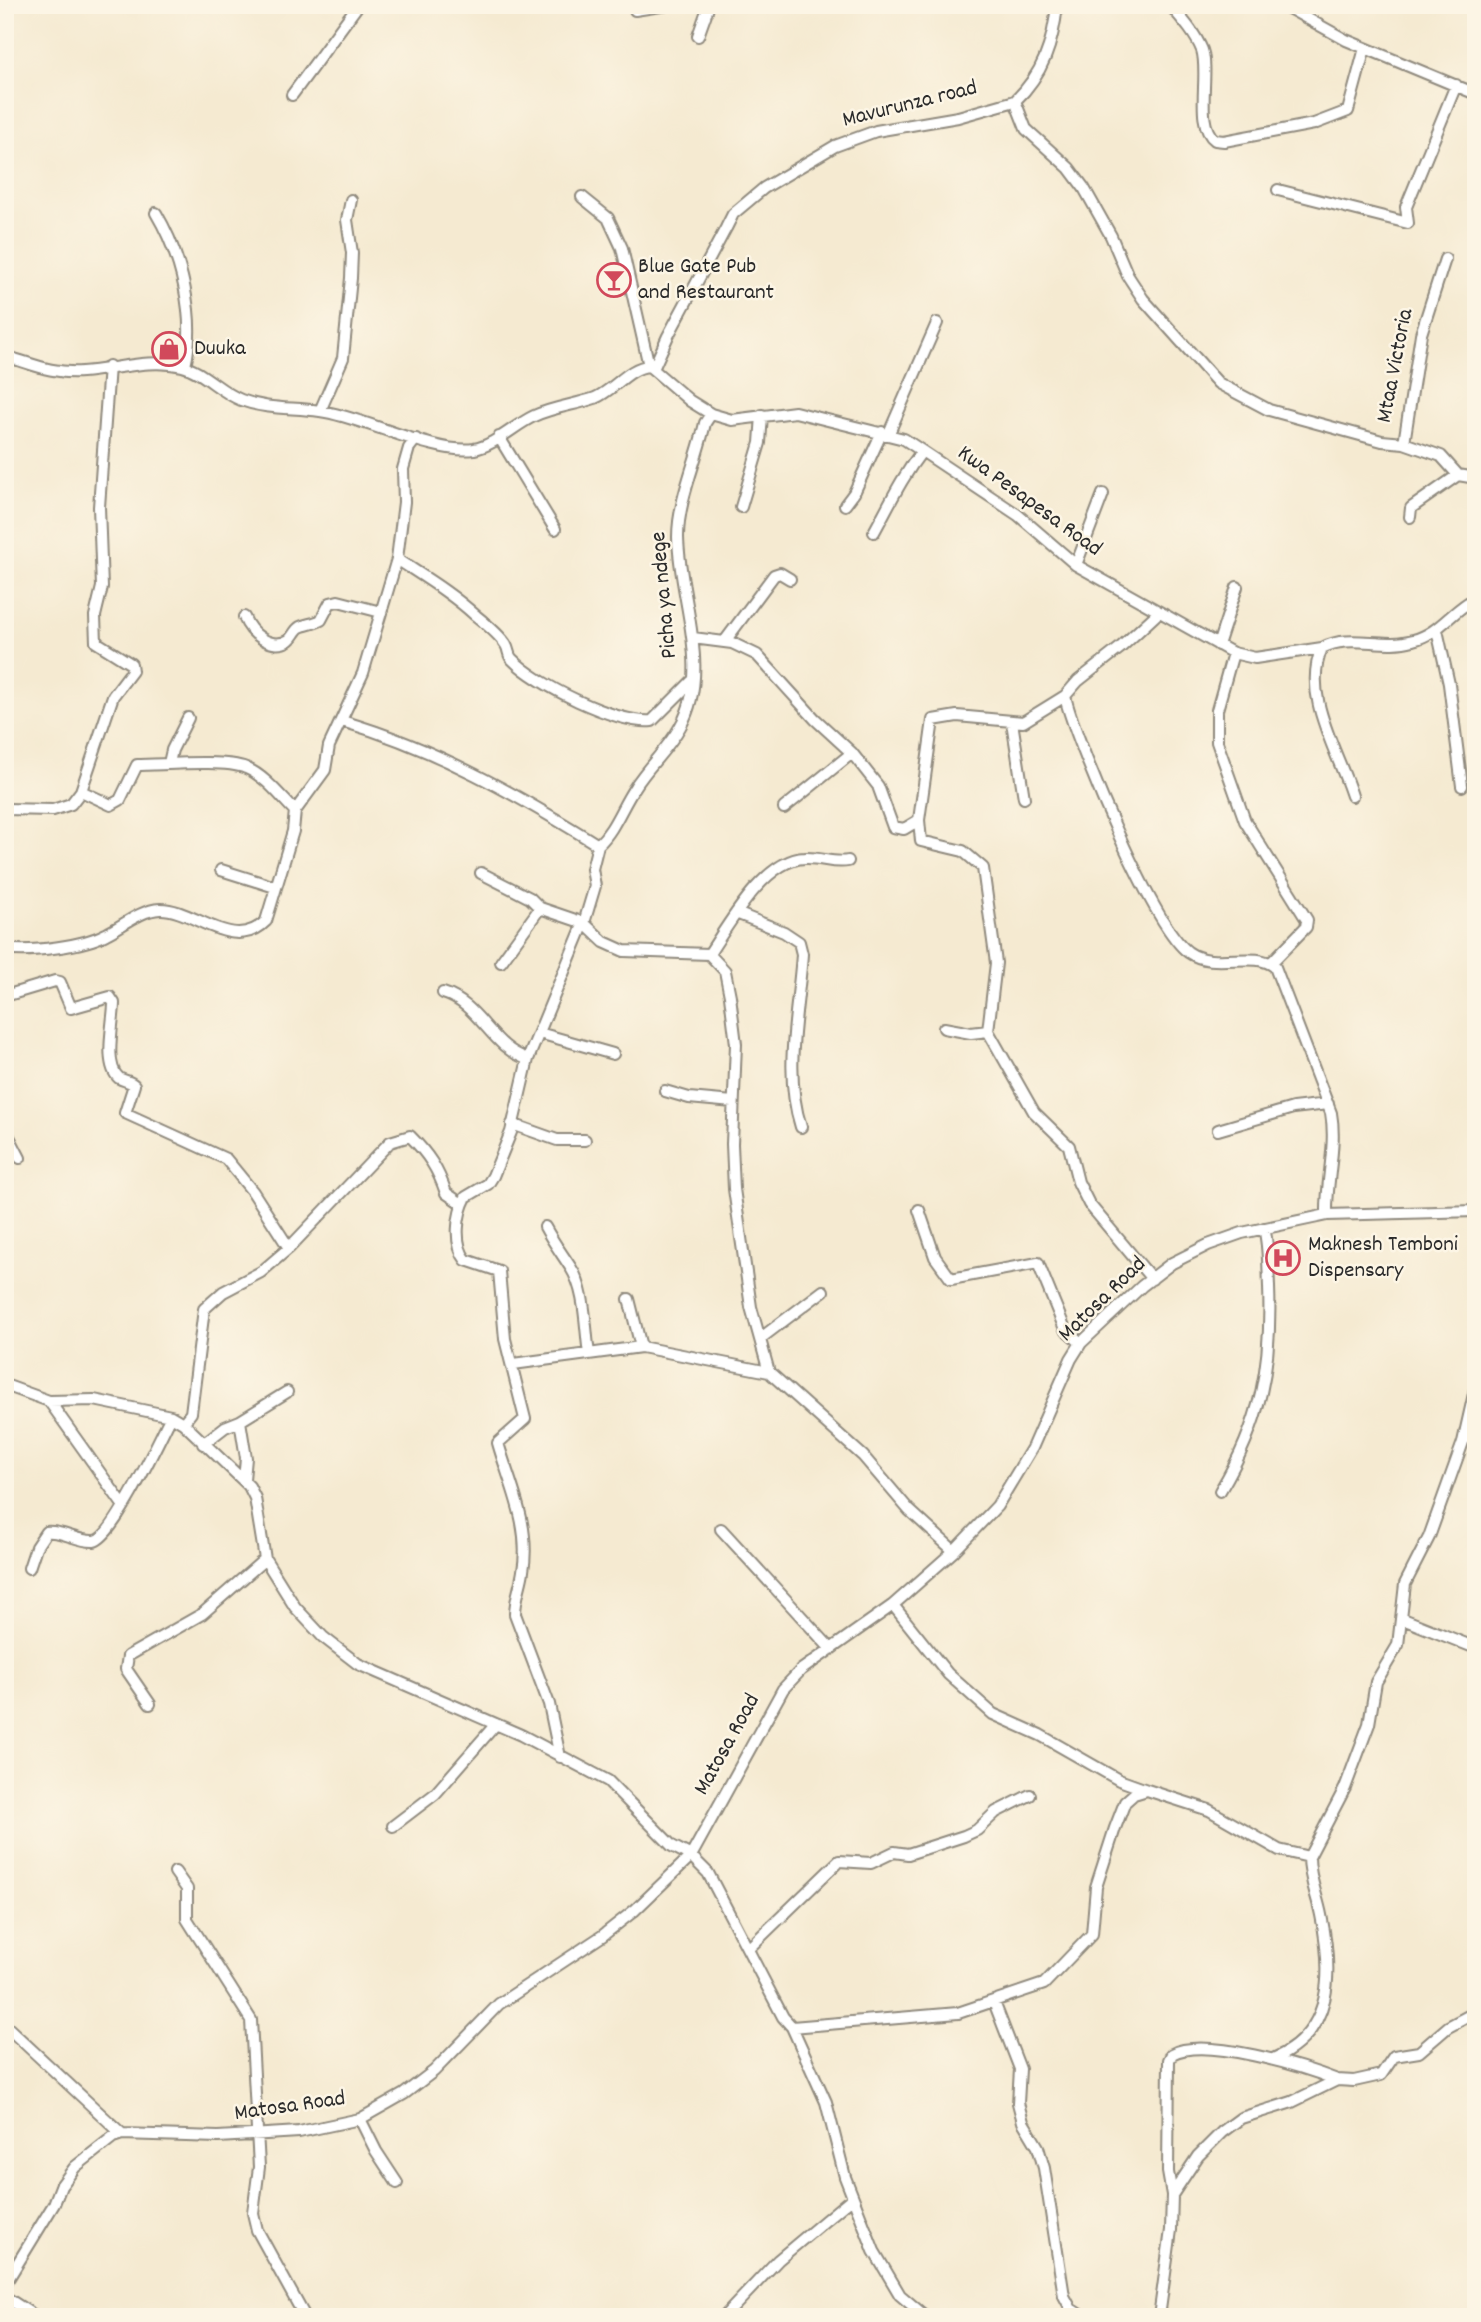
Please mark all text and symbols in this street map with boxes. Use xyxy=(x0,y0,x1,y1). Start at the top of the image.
street label: Mavurunza road xyxy=(839,72,981,138)
place label: Blue Gate Pub and Restaurant xyxy=(638,251,774,310)
bar icon: Blue Gate Pub and Restaurant xyxy=(595,261,633,299)
street label: Mtaa Victoria xyxy=(1369,305,1423,426)
shop icon: Duuka xyxy=(150,330,188,368)
place label: Duuka xyxy=(194,333,247,366)
street label: Kwa Pesapesa Road xyxy=(950,438,1108,566)
street label: Picha ya ndege xyxy=(643,530,687,660)
place label: Maknesh Temboni Dispensary xyxy=(1308,1229,1458,1288)
hospital icon: Maknesh Temboni Dispensary xyxy=(1264,1239,1302,1277)
street label: Matosa Road xyxy=(1051,1249,1155,1351)
street label: Matosa Road xyxy=(686,1688,770,1802)
street label: Matosa Road xyxy=(232,2083,348,2131)

